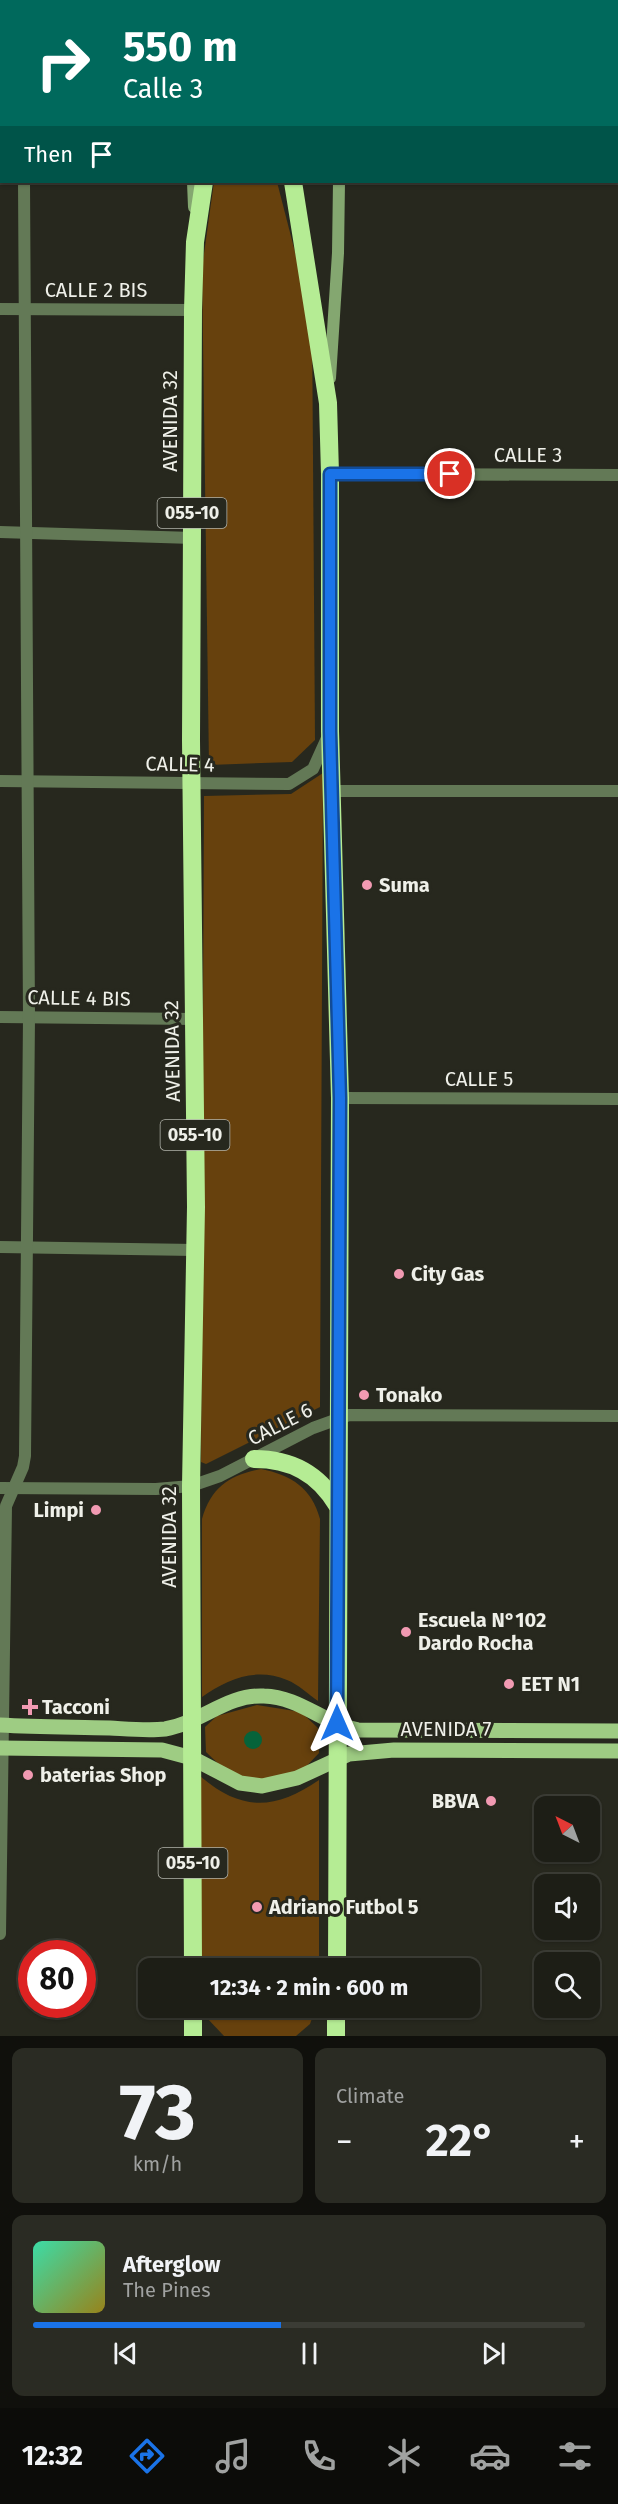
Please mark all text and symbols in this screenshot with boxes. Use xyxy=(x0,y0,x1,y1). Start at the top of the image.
text: 550 m xyxy=(123,22,238,72)
icon: right xyxy=(24,24,102,102)
text: Calle 3 xyxy=(123,73,203,105)
icon: arrive xyxy=(85,138,118,171)
text: Then xyxy=(24,141,73,168)
street label: CALLE 2 BIS xyxy=(45,278,147,302)
street label: AVENIDA 32 xyxy=(158,370,182,472)
street label: CALLE 3 xyxy=(494,443,562,467)
pin xyxy=(424,448,475,499)
icon: arrive xyxy=(433,457,466,490)
road number: 055-10 xyxy=(158,498,226,528)
street label: CALLE 4 xyxy=(145,751,215,777)
place label: Suma xyxy=(379,873,430,897)
marker: Suma xyxy=(360,878,374,892)
street label: CALLE 4 BIS xyxy=(27,985,131,1011)
street label: AVENIDA 32 xyxy=(159,1000,185,1102)
street label: CALLE 5 xyxy=(445,1067,513,1091)
road number: 055-10 xyxy=(160,1120,230,1150)
place label: City Gas xyxy=(411,1262,485,1286)
marker: City Gas xyxy=(392,1267,406,1281)
place label: Tonako xyxy=(376,1383,443,1407)
marker: Tonako xyxy=(357,1388,371,1402)
street label: CALLE 6 xyxy=(244,1398,316,1450)
street label: AVENIDA 32 xyxy=(157,1486,181,1588)
place label: Limpi xyxy=(34,1498,84,1522)
marker: Limpi xyxy=(89,1503,103,1517)
place label: Escuela N°102 Dardo Rocha xyxy=(418,1608,546,1655)
marker: Escuela N°102 Dardo Rocha xyxy=(399,1625,413,1639)
place label: EET N1 xyxy=(521,1672,580,1696)
marker: EET N1 xyxy=(502,1677,516,1691)
position arrow xyxy=(305,1691,369,1755)
place label: Tacconi xyxy=(42,1695,110,1719)
marker: Tacconi xyxy=(23,1700,37,1714)
street label: AVENIDA 7 xyxy=(401,1717,492,1741)
place label: baterias Shop xyxy=(40,1763,167,1787)
marker: baterias Shop xyxy=(21,1768,35,1782)
place label: BBVA xyxy=(432,1789,480,1813)
marker: BBVA xyxy=(484,1794,498,1808)
north arrow xyxy=(534,1796,600,1862)
map controls xyxy=(534,1796,600,2018)
road number: 055-10 xyxy=(158,1848,228,1878)
button: sound xyxy=(534,1874,600,1940)
place label: Adriano Futbol 5 xyxy=(268,1895,419,1919)
marker: Adriano Futbol 5 xyxy=(250,1900,264,1914)
speed limit sign: 80 xyxy=(18,1940,96,2018)
button: search xyxy=(534,1952,600,2018)
text: 12:34 · 2 min · 600 m xyxy=(210,1974,408,2001)
text: 73 xyxy=(119,2066,196,2160)
text: Climate xyxy=(336,2084,404,2108)
text: 22° xyxy=(426,2114,496,2168)
text: − xyxy=(336,2122,353,2162)
text: + xyxy=(569,2122,585,2162)
text: km/h xyxy=(133,2152,182,2176)
text: Afterglow xyxy=(123,2251,220,2278)
text: The Pines xyxy=(123,2278,210,2302)
icon: previous xyxy=(109,2337,142,2370)
icon: pause xyxy=(293,2337,326,2370)
icon: next xyxy=(477,2337,510,2370)
icon: directions xyxy=(126,2435,168,2477)
icon: music xyxy=(212,2435,254,2477)
icon: phone xyxy=(298,2435,340,2477)
icon: climate xyxy=(383,2435,425,2477)
icon: car xyxy=(469,2435,511,2477)
icon: filters xyxy=(554,2435,596,2477)
text: 12:32 xyxy=(22,2440,83,2472)

